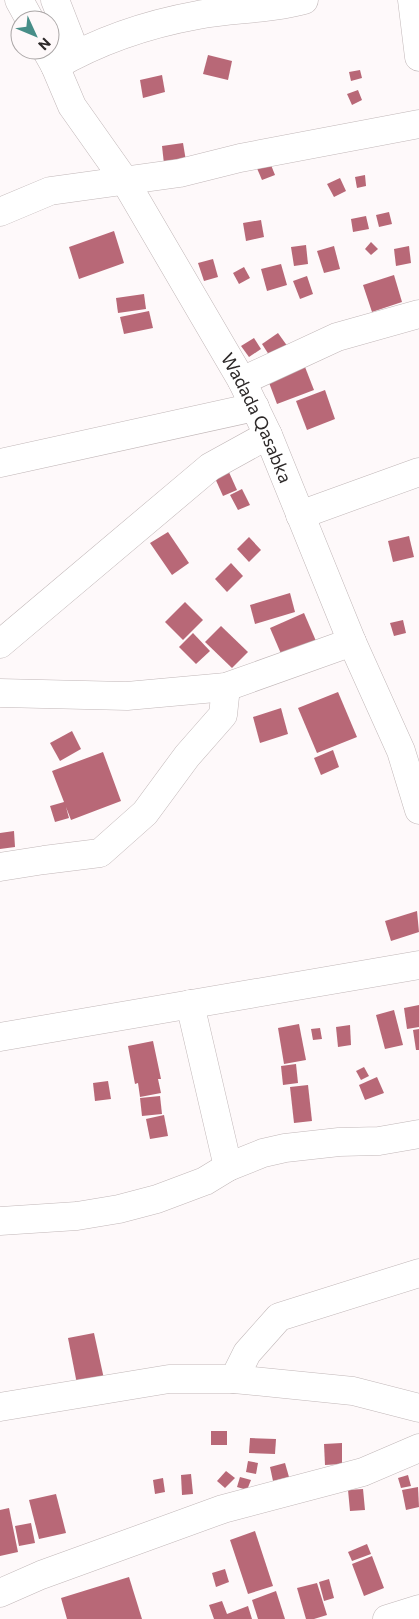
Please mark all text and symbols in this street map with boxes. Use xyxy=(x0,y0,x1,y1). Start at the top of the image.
north arrow xyxy=(10,10,60,60)
text: N xyxy=(35,35,54,54)
street label: Wadada Qasabka xyxy=(217,349,297,486)

